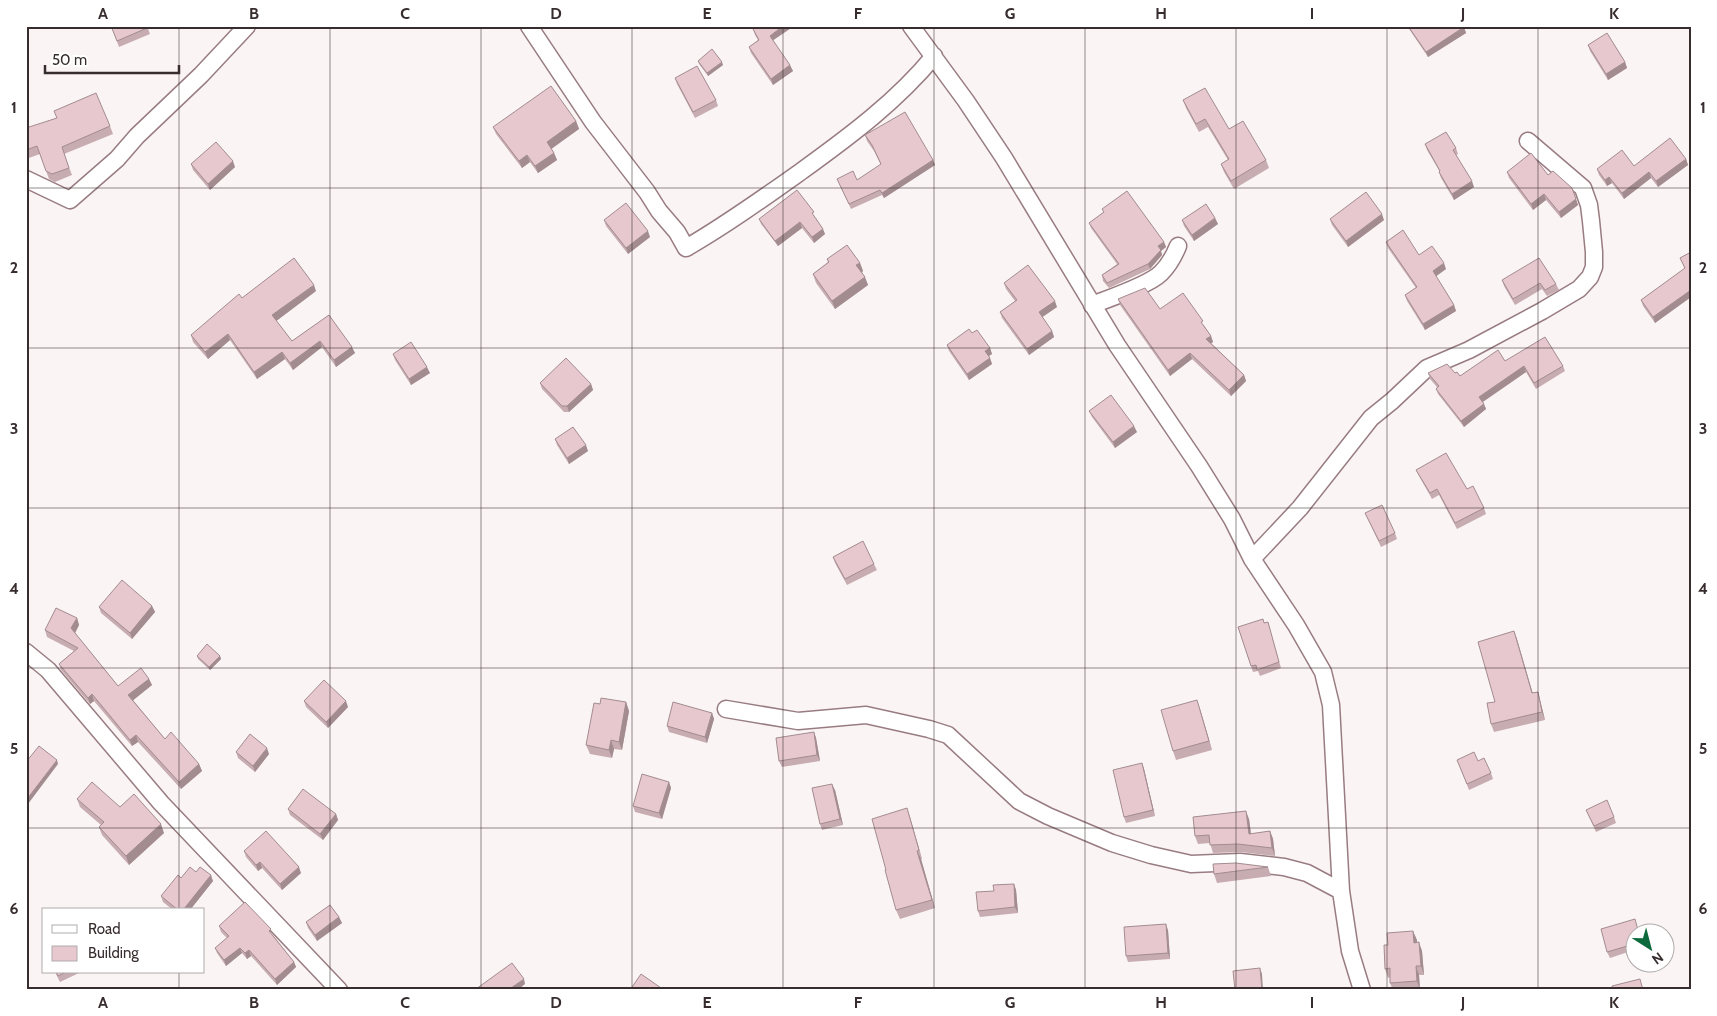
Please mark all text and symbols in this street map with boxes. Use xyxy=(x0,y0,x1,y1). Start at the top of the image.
text: A xyxy=(98,4,108,23)
text: B xyxy=(249,4,259,23)
text: C xyxy=(400,4,410,23)
text: D xyxy=(550,4,562,23)
text: E xyxy=(702,4,712,23)
text: F xyxy=(854,4,863,23)
text: G xyxy=(1005,4,1015,23)
text: H xyxy=(1155,4,1167,23)
text: I xyxy=(1310,4,1314,23)
text: J xyxy=(1460,4,1465,23)
text: K xyxy=(1609,4,1619,23)
scale bar xyxy=(45,42,179,74)
text: 50 m xyxy=(52,51,87,69)
text: 1 xyxy=(11,98,17,117)
text: 1 xyxy=(1700,98,1706,117)
text: 2 xyxy=(10,258,18,277)
text: 2 xyxy=(1699,258,1707,277)
text: 3 xyxy=(10,419,18,438)
text: 3 xyxy=(1699,419,1707,438)
text: 4 xyxy=(9,579,19,598)
text: 4 xyxy=(1698,579,1708,598)
text: 5 xyxy=(10,739,18,758)
text: 5 xyxy=(1699,739,1707,758)
text: 6 xyxy=(10,899,19,918)
text: 6 xyxy=(1699,899,1708,918)
legend xyxy=(42,908,205,974)
text: Road xyxy=(88,920,121,938)
north arrow xyxy=(1624,924,1674,974)
text: Building xyxy=(88,944,139,962)
text: N xyxy=(1648,948,1667,969)
text: A xyxy=(98,993,108,1012)
text: B xyxy=(249,993,259,1012)
text: C xyxy=(400,993,410,1012)
text: D xyxy=(550,993,562,1012)
text: E xyxy=(702,993,712,1012)
text: F xyxy=(854,993,863,1012)
text: G xyxy=(1005,993,1015,1012)
text: H xyxy=(1155,993,1167,1012)
text: I xyxy=(1310,993,1314,1012)
text: J xyxy=(1460,993,1465,1012)
text: K xyxy=(1609,993,1619,1012)

